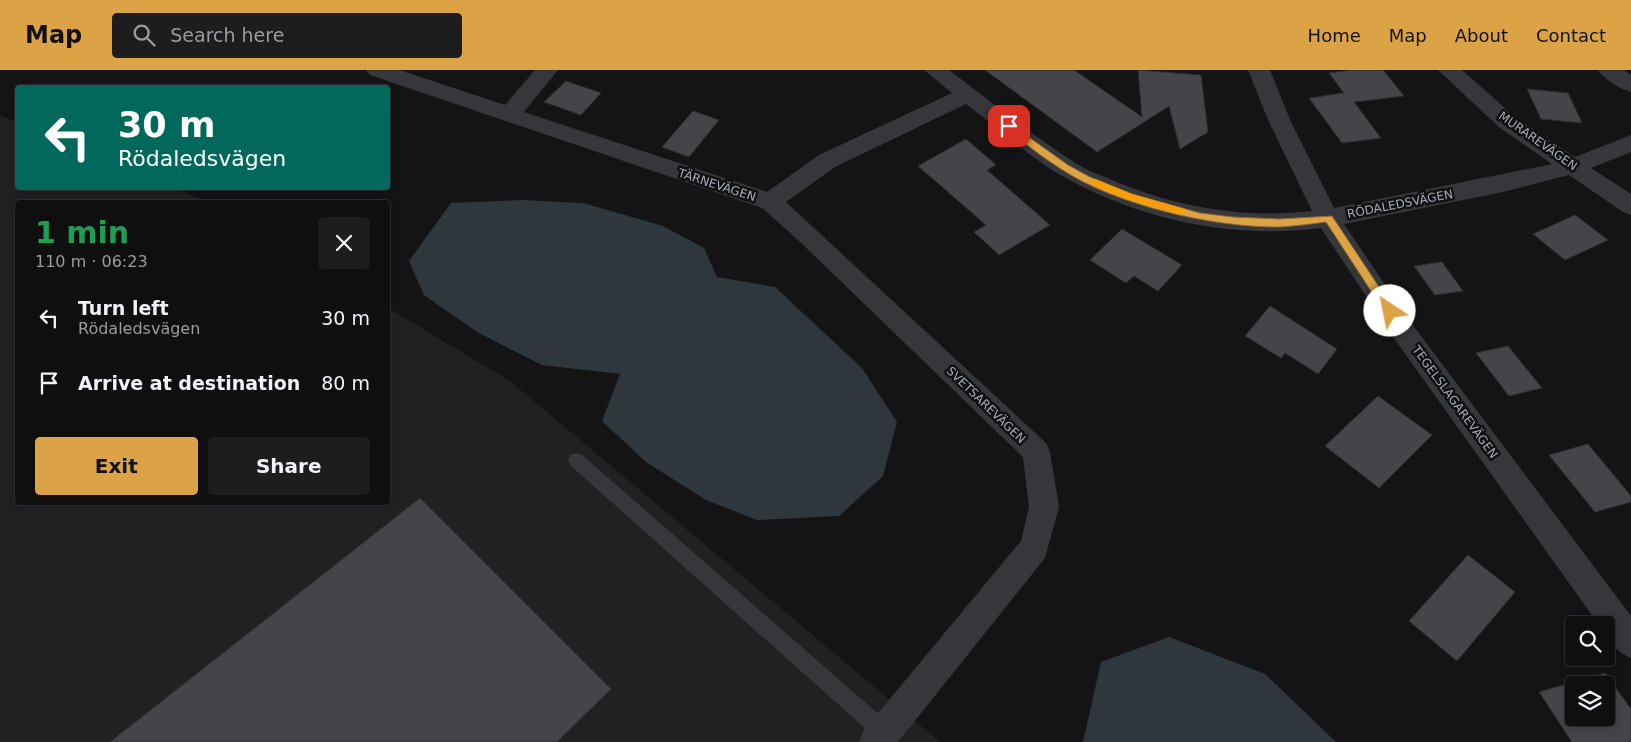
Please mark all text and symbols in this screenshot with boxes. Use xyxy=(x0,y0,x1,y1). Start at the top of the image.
search box xyxy=(112,13,462,58)
text: Map xyxy=(25,21,82,49)
icon: search xyxy=(130,21,158,49)
text: Search here xyxy=(170,24,284,46)
text: Home xyxy=(1308,25,1361,46)
text: Map xyxy=(1389,25,1427,46)
text: About xyxy=(1455,25,1508,46)
text: Contact xyxy=(1536,25,1606,46)
icon: left xyxy=(35,105,100,170)
text: 30 m xyxy=(118,105,215,145)
pin xyxy=(988,105,1030,147)
street label: MURAREVÄGEN xyxy=(1496,108,1580,173)
icon: arrive xyxy=(995,112,1023,140)
text: Rödaledsvägen xyxy=(118,146,286,171)
street label: TÄRNEVÄGEN xyxy=(675,165,758,204)
street label: RÖDALEDSVÄGEN xyxy=(1346,185,1454,221)
text: 1 min xyxy=(35,215,129,250)
button: close xyxy=(318,217,370,269)
text: 110 m · 06:23 xyxy=(35,252,148,271)
position arrow xyxy=(1363,284,1415,336)
text: Turn left xyxy=(78,297,169,319)
icon: left xyxy=(35,304,63,332)
text: 30 m xyxy=(321,307,370,329)
text: Rödaledsvägen xyxy=(78,319,200,338)
street label: TEGELSLAGAREVÄGEN xyxy=(1409,342,1501,461)
street label: SVETSAREVÄGEN xyxy=(944,363,1029,446)
icon: arrive xyxy=(35,369,63,397)
text: Arrive at destination xyxy=(78,372,300,394)
text: 80 m xyxy=(321,372,370,394)
button: Exit xyxy=(35,437,198,495)
button: Share xyxy=(208,437,370,495)
map controls xyxy=(1565,616,1615,726)
button: search xyxy=(1565,616,1615,666)
button: layers xyxy=(1565,676,1615,726)

